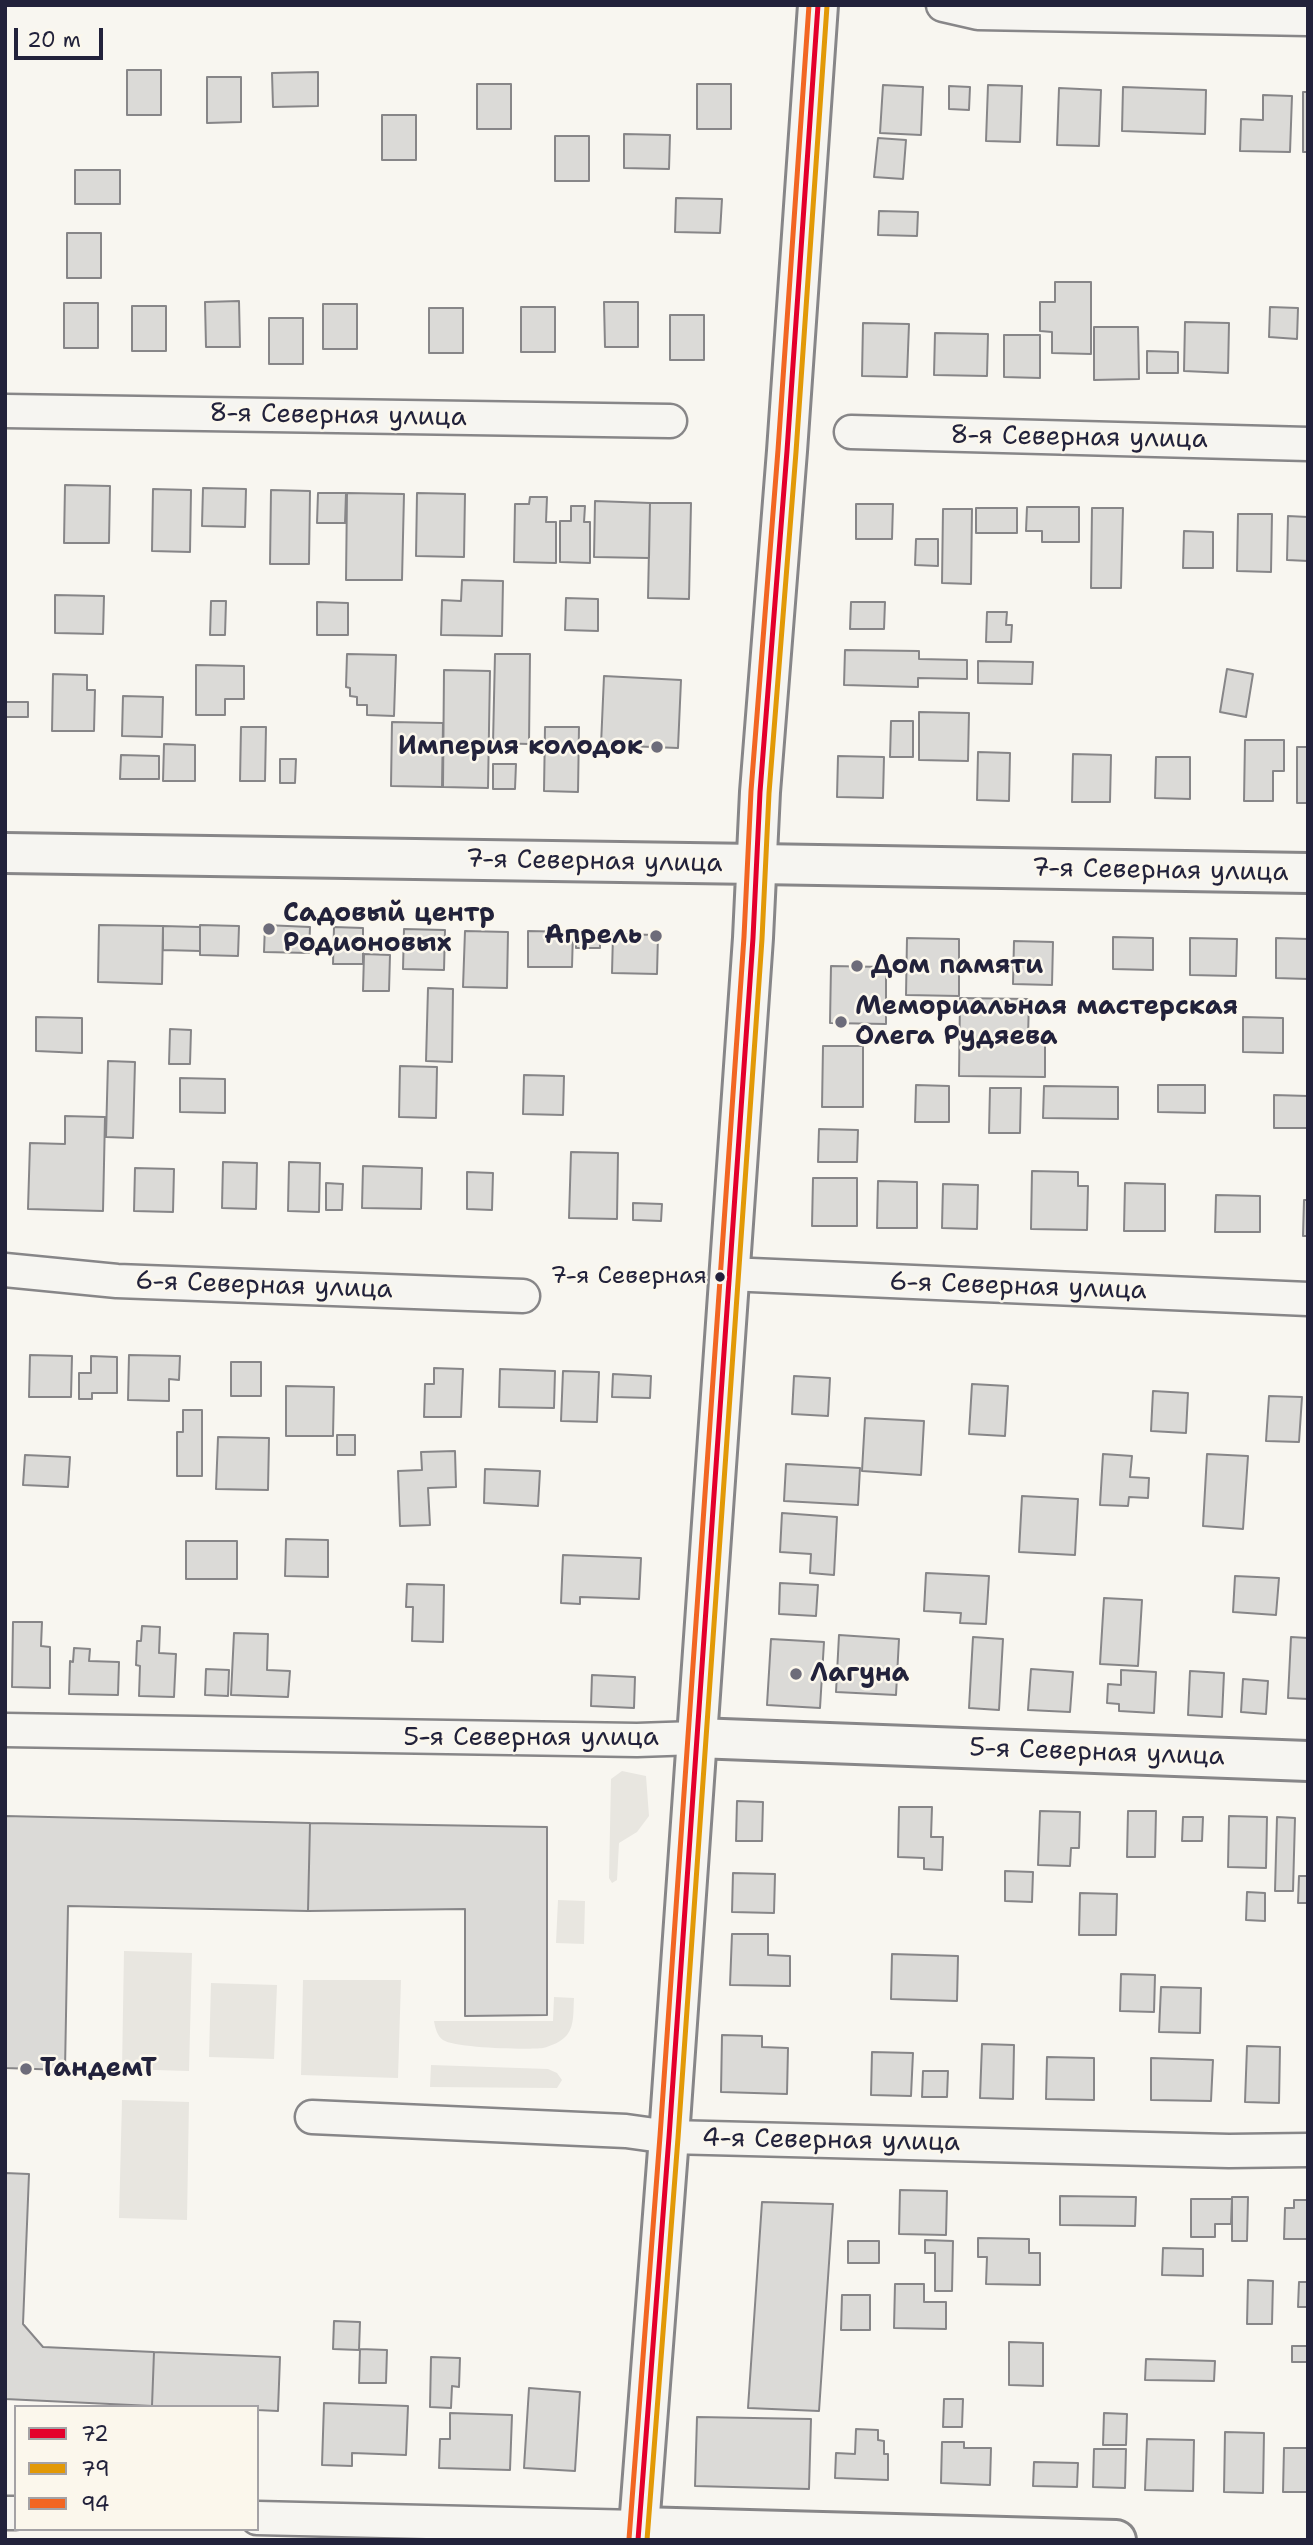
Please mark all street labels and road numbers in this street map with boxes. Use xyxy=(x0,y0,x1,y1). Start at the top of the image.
street label: 8-я Северная улица xyxy=(209,398,467,434)
street label: 8-я Северная улица xyxy=(950,420,1208,456)
street label: 7-я Северная улица xyxy=(465,844,723,880)
street label: 7-я Северная улица xyxy=(1031,853,1289,889)
street label: 6-я Северная улица xyxy=(135,1266,393,1306)
street label: 6-я Северная улица xyxy=(889,1267,1147,1307)
street label: 5-я Северная улица xyxy=(403,1722,659,1754)
street label: 5-я Северная улица xyxy=(969,1733,1225,1773)
street label: 4-я Северная улица xyxy=(702,2123,960,2159)

